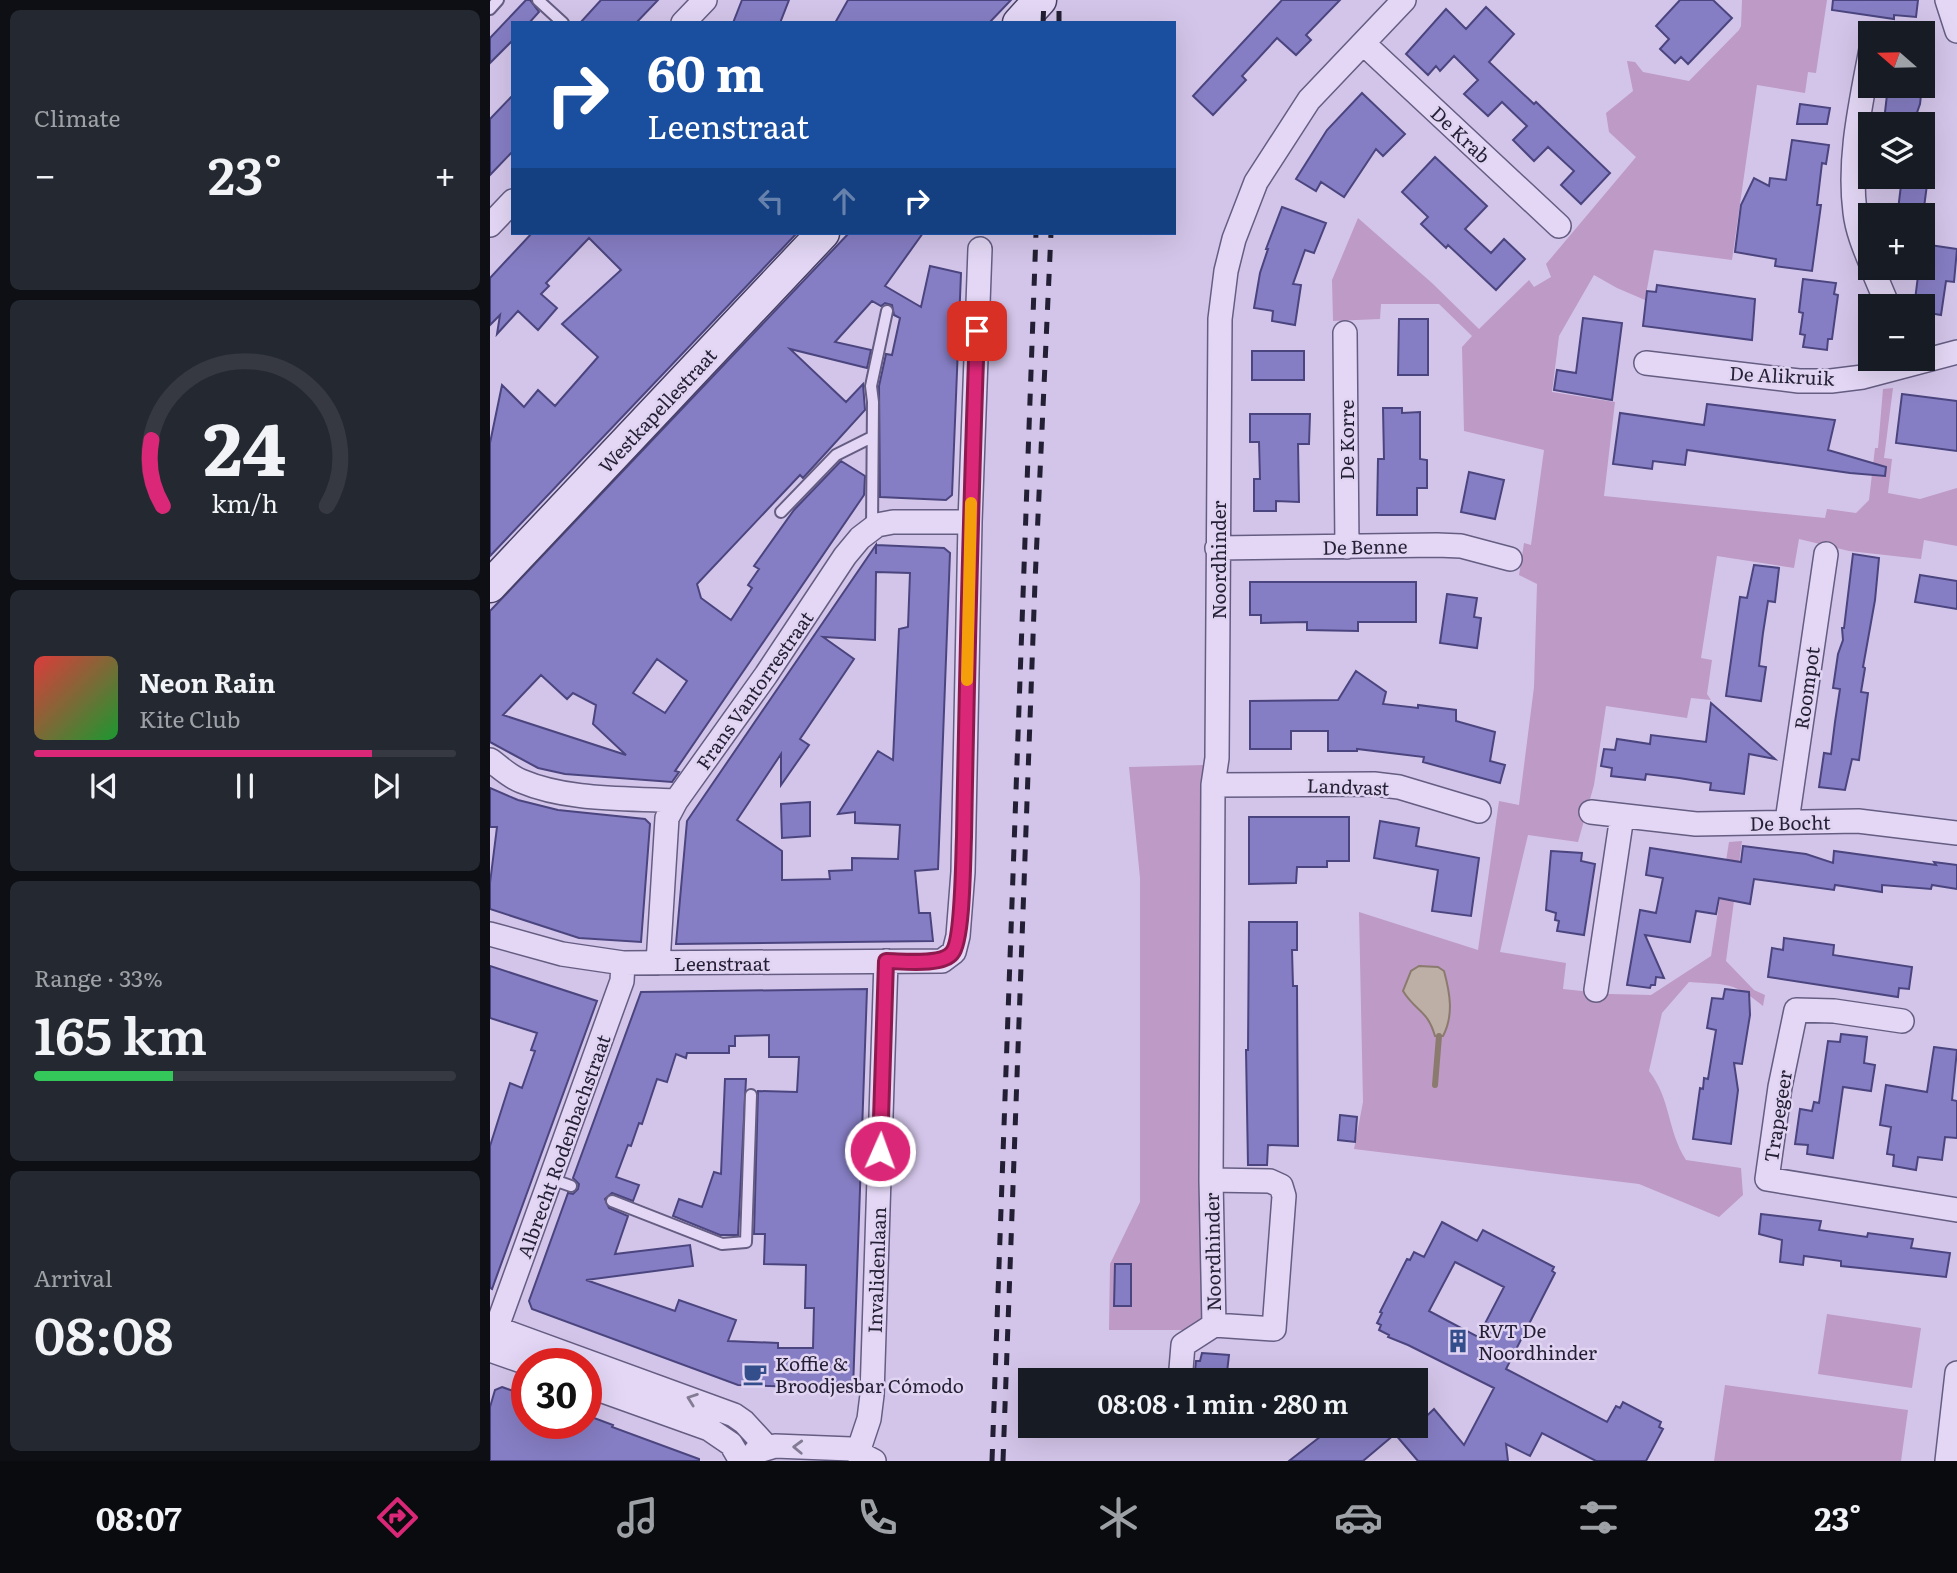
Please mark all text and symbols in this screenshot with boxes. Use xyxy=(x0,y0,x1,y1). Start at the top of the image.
north arrow xyxy=(1858,21,1936,98)
map controls xyxy=(1858,21,1935,371)
text: 60 m xyxy=(647,34,764,107)
icon: right xyxy=(532,49,623,140)
street label: De Krab xyxy=(1425,99,1497,169)
text: Climate xyxy=(34,100,120,134)
text: Leenstraat xyxy=(647,101,809,149)
button: layers xyxy=(1858,112,1935,189)
text: 23° xyxy=(208,134,282,211)
text: − xyxy=(34,144,56,201)
text: + xyxy=(434,144,456,201)
icon: left xyxy=(752,182,790,220)
icon: ahead xyxy=(825,182,863,220)
icon: right xyxy=(898,182,936,220)
button: + xyxy=(1858,203,1935,280)
button: − xyxy=(1858,294,1935,371)
pin xyxy=(947,301,1007,361)
icon: arrive xyxy=(958,312,996,350)
street label: Westkapellestraat xyxy=(592,341,723,479)
street label: De Alikruik xyxy=(1729,358,1836,392)
text: 24 xyxy=(204,391,287,499)
street label: De Korre xyxy=(1332,399,1360,480)
text: km/h xyxy=(212,484,278,521)
street label: Noordhinder xyxy=(1204,501,1232,619)
street label: De Benne xyxy=(1322,531,1408,561)
street label: Frans Vantorrestraat xyxy=(689,605,820,775)
street label: Roompot xyxy=(1786,644,1826,731)
text: Neon Rain xyxy=(139,662,276,701)
text: Kite Club xyxy=(139,701,240,735)
icon: previous xyxy=(85,767,123,805)
icon: pause xyxy=(226,767,264,805)
icon: next xyxy=(367,767,405,805)
street label: Landvast xyxy=(1306,771,1390,801)
street label: De Bocht xyxy=(1749,807,1831,837)
street label: Leenstraat xyxy=(674,949,770,977)
text: Range · 33% xyxy=(34,960,163,994)
text: 165 km xyxy=(34,994,207,1071)
street label: Albrecht Rodenbachstraat xyxy=(509,1030,617,1262)
street label: Trapegeer xyxy=(1756,1068,1798,1164)
position arrow xyxy=(843,1114,917,1188)
street label: Noordhinder xyxy=(1197,1192,1227,1312)
street label: Invalidenlaan xyxy=(860,1206,892,1334)
text: Arrival xyxy=(34,1260,113,1294)
text: 08:08 xyxy=(34,1294,173,1371)
place label: RVT De Noordhinder xyxy=(1478,1316,1597,1366)
building icon: RVT De Noordhinder xyxy=(1444,1327,1472,1355)
speed limit sign: 30 xyxy=(511,1348,602,1439)
place label: Koffie & Broodjesbar Cómodo xyxy=(775,1349,964,1399)
cafe icon: Koffie & Broodjesbar Cómodo xyxy=(741,1360,769,1388)
text: 08:08 · 1 min · 280 m xyxy=(1098,1383,1348,1422)
one-way arrow xyxy=(687,1393,699,1407)
one-way arrow xyxy=(792,1440,803,1455)
text: 08:07 xyxy=(96,1493,182,1541)
icon: directions xyxy=(373,1493,422,1542)
icon: music xyxy=(613,1493,662,1542)
icon: phone xyxy=(853,1493,902,1542)
icon: climate xyxy=(1094,1493,1143,1542)
icon: car xyxy=(1334,1493,1383,1542)
icon: filters xyxy=(1574,1493,1623,1542)
text: 23° xyxy=(1814,1493,1861,1541)

